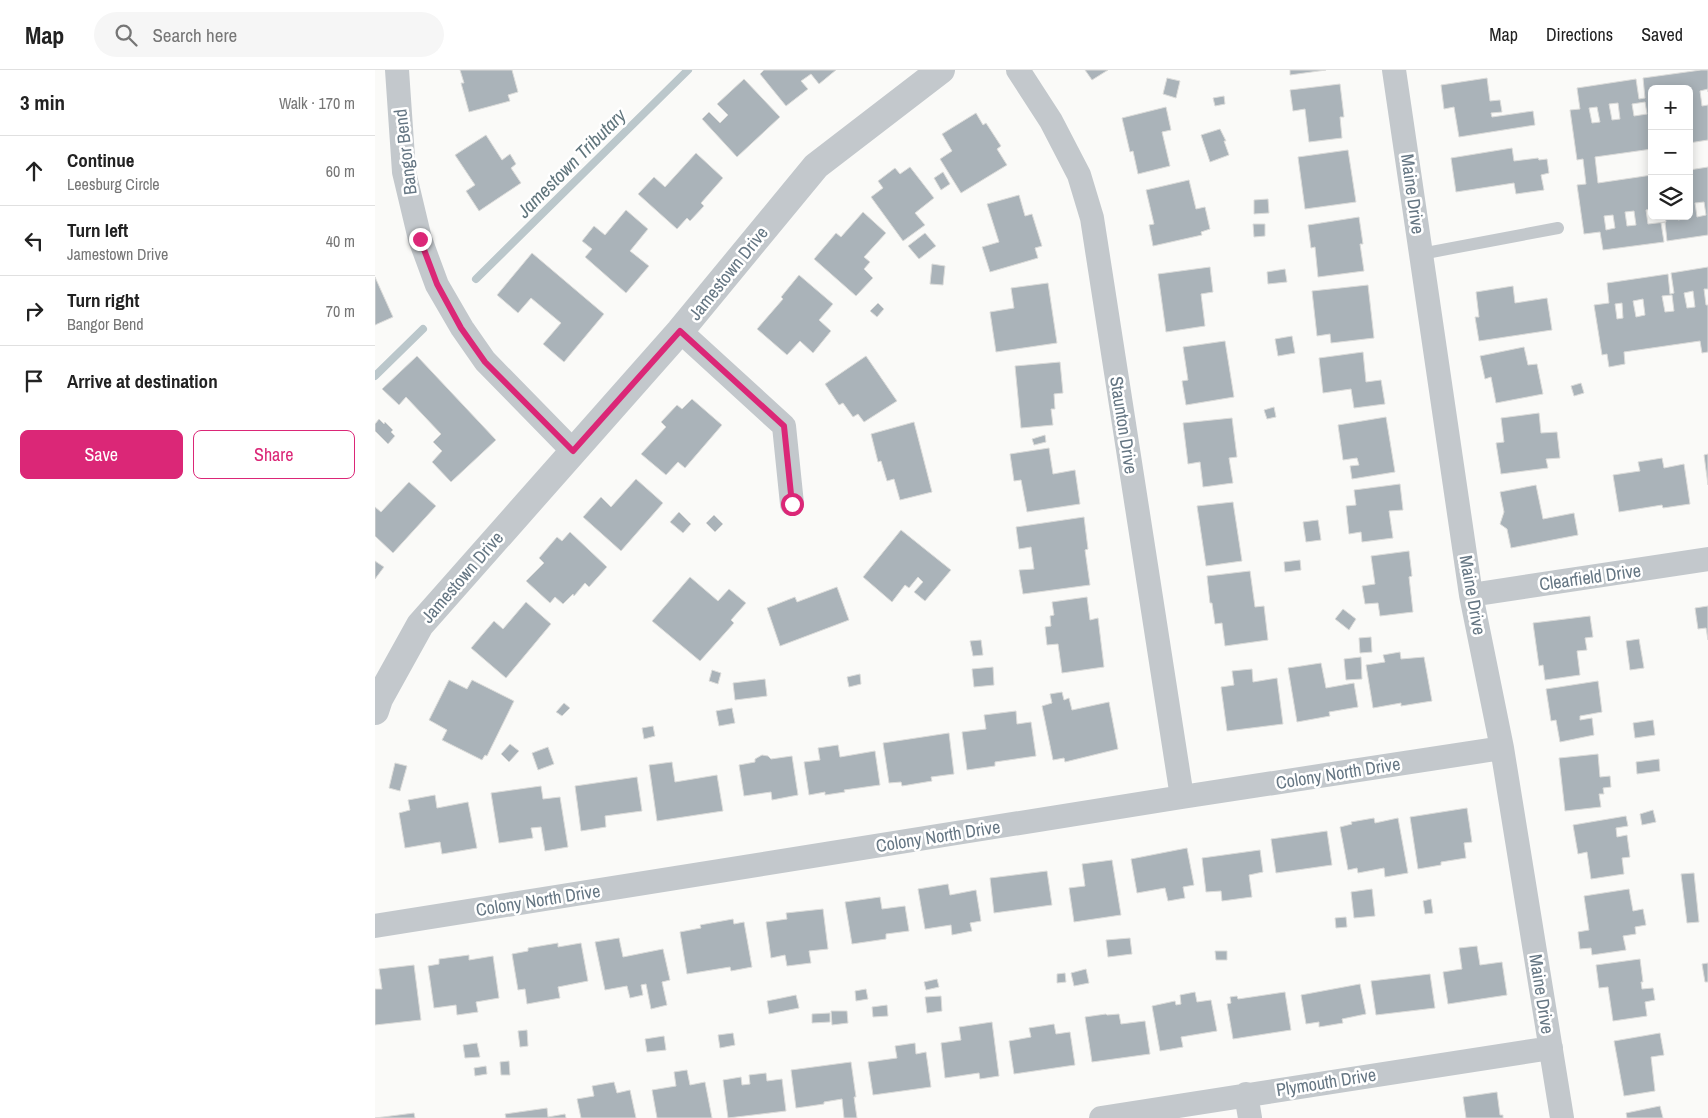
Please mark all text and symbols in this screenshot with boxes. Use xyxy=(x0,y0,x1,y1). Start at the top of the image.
search box xyxy=(94,12,444,57)
text: Map xyxy=(25,19,64,51)
icon: search xyxy=(112,21,140,49)
text: Search here xyxy=(152,22,237,48)
text: Map xyxy=(1489,22,1518,47)
text: Directions xyxy=(1546,22,1613,47)
text: Saved xyxy=(1641,22,1683,47)
map controls xyxy=(1648,85,1693,220)
button: + xyxy=(1648,85,1693,130)
text: 3 min xyxy=(20,88,65,117)
text: Walk · 170 m xyxy=(279,92,355,114)
water label: Jamestown Tributary xyxy=(510,102,632,224)
street label: Bangor Bend xyxy=(387,108,423,196)
button: − xyxy=(1648,130,1693,175)
text: Continue xyxy=(67,147,135,173)
street label: Maine Drive xyxy=(1395,152,1431,236)
icon: ahead xyxy=(20,157,48,185)
text: 60 m xyxy=(326,160,355,182)
text: Leesburg Circle xyxy=(67,173,160,195)
button: layers xyxy=(1648,175,1693,220)
text: Turn left xyxy=(67,217,128,243)
street label: Jamestown Drive xyxy=(682,221,774,325)
icon: left xyxy=(20,227,48,255)
route end xyxy=(409,228,432,251)
text: 40 m xyxy=(326,230,355,252)
text: Jamestown Drive xyxy=(67,243,168,265)
text: Turn right xyxy=(67,287,139,313)
icon: right xyxy=(20,297,48,325)
text: 70 m xyxy=(326,300,355,322)
text: Bangor Bend xyxy=(67,313,144,335)
icon: arrive xyxy=(20,367,48,395)
text: Arrive at destination xyxy=(67,368,218,394)
street label: Staunton Drive xyxy=(1104,374,1144,476)
button: Save xyxy=(20,430,183,479)
button: Share xyxy=(193,430,355,479)
route start xyxy=(781,493,804,516)
street label: Jamestown Drive xyxy=(415,526,509,628)
street label: Maine Drive xyxy=(1454,553,1492,637)
street label: Clearfield Drive xyxy=(1537,557,1643,597)
street label: Colony North Drive xyxy=(1274,751,1402,795)
street label: Colony North Drive xyxy=(874,814,1002,858)
street label: Colony North Drive xyxy=(474,878,602,922)
street label: Maine Drive xyxy=(1523,952,1561,1036)
street label: Plymouth Drive xyxy=(1274,1062,1378,1102)

